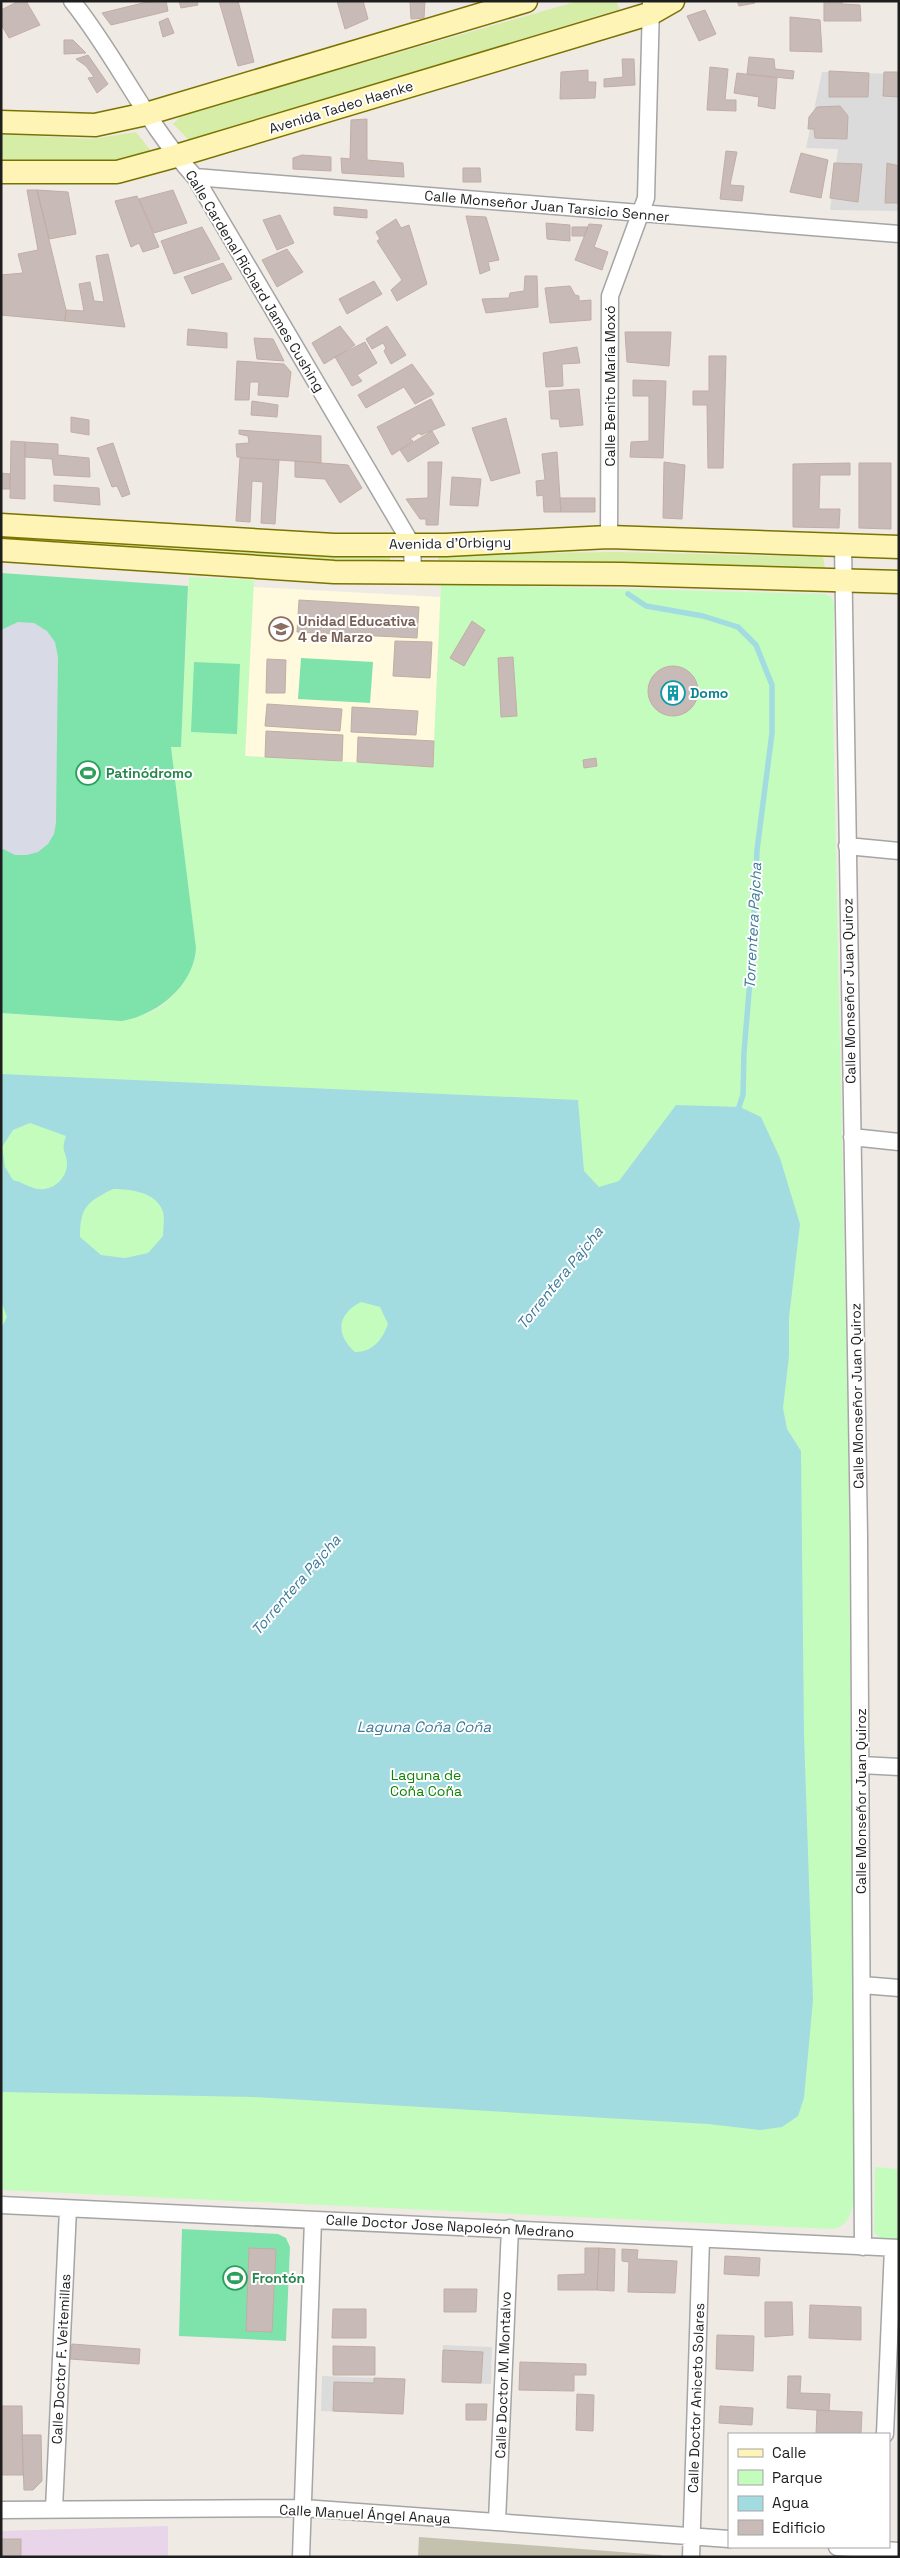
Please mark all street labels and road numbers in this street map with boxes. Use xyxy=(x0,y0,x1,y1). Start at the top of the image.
street label: Avenida Tadeo Haenke xyxy=(267,76,415,138)
street label: Calle Cardenal Richard James Cushing xyxy=(181,167,329,395)
street label: Calle Monseñor Juan Tarsicio Senner xyxy=(424,186,670,226)
street label: Calle Benito María Moxó xyxy=(601,305,619,467)
street label: Avenida d'Orbigny xyxy=(389,533,511,553)
street label: Calle Monseñor Juan Quiroz xyxy=(838,898,860,1084)
street label: Calle Monseñor Juan Quiroz xyxy=(846,1303,868,1489)
street label: Calle Monseñor Juan Quiroz xyxy=(852,1708,870,1894)
street label: Calle Doctor Jose Napoleón Medrano xyxy=(325,2211,575,2241)
street label: Calle Doctor F. Veitemillas xyxy=(48,2273,74,2445)
street label: Calle Doctor M. Montalvo xyxy=(491,2291,515,2459)
street label: Calle Doctor Aniceto Solares xyxy=(684,2303,708,2493)
street label: Calle Manuel Ángel Anaya xyxy=(279,2501,451,2527)

